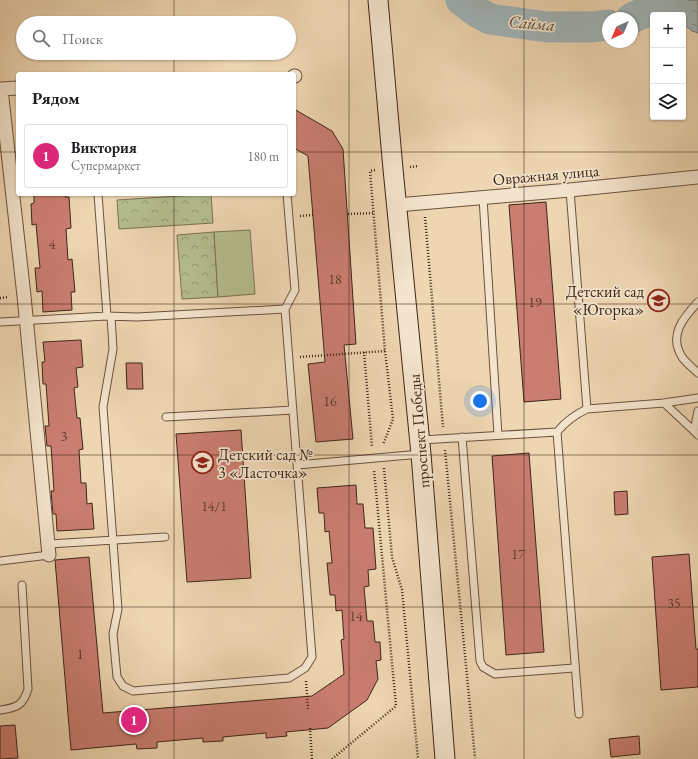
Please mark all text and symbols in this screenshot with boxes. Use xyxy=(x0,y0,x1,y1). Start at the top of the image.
water label: Сайма xyxy=(508,10,556,36)
north arrow xyxy=(602,12,638,48)
map controls xyxy=(650,12,686,120)
button: + xyxy=(650,12,686,48)
search box xyxy=(16,16,296,60)
icon: search xyxy=(30,27,52,49)
text: Поиск xyxy=(62,29,103,48)
button: − xyxy=(650,48,686,84)
button: layers xyxy=(650,84,686,120)
text: Рядом xyxy=(32,87,80,109)
text: Виктория xyxy=(71,138,137,157)
text: 1 xyxy=(43,148,49,165)
text: 180 m xyxy=(248,148,279,165)
text: Супермаркет xyxy=(71,157,141,174)
street label: Овражная улица xyxy=(492,160,601,190)
house number: 4 xyxy=(49,235,56,253)
house number: 18 xyxy=(328,270,342,288)
place label: Детский сад «Югорка» xyxy=(566,281,645,320)
school or university icon: Детский сад «Югорка» xyxy=(646,287,672,313)
house number: 19 xyxy=(528,293,542,311)
street label: проспект Победы xyxy=(404,373,434,489)
your location xyxy=(470,391,490,411)
house number: 16 xyxy=(323,392,337,410)
house number: 3 xyxy=(61,427,68,445)
place label: Детский сад № 3 «Ласточка» xyxy=(218,444,313,483)
school or university icon: Детский сад № 3 «Ласточка» xyxy=(189,450,215,476)
house number: 14/1 xyxy=(201,497,227,515)
house number: 17 xyxy=(511,545,525,563)
house number: 35 xyxy=(667,594,681,612)
house number: 14 xyxy=(349,607,363,625)
house number: 1 xyxy=(77,645,83,663)
pin: 1 xyxy=(121,705,147,735)

